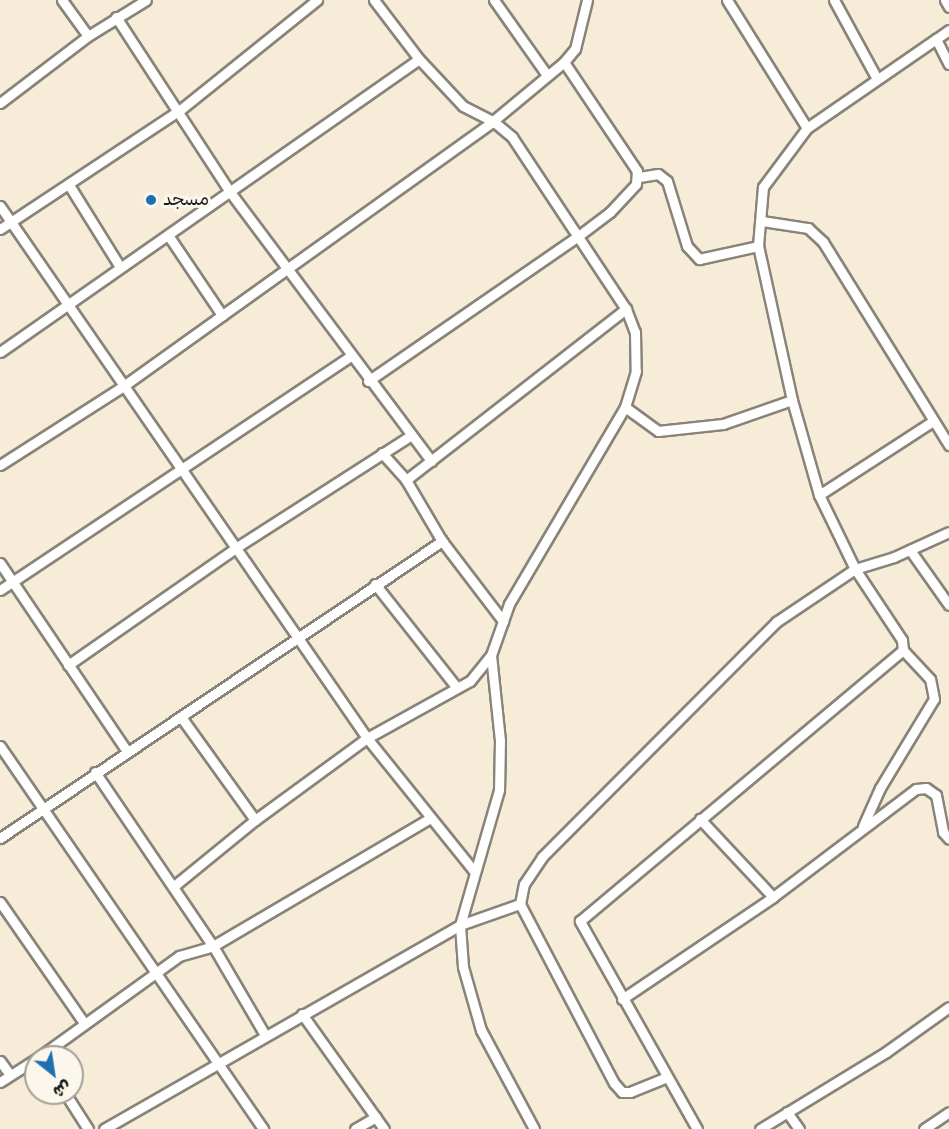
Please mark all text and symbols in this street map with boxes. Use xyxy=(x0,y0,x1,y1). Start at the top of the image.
place label: مسجد xyxy=(163,189,209,211)
marker: مسجد xyxy=(144,193,158,207)
north arrow xyxy=(24,1045,84,1105)
text: ش xyxy=(49,1075,75,1103)

